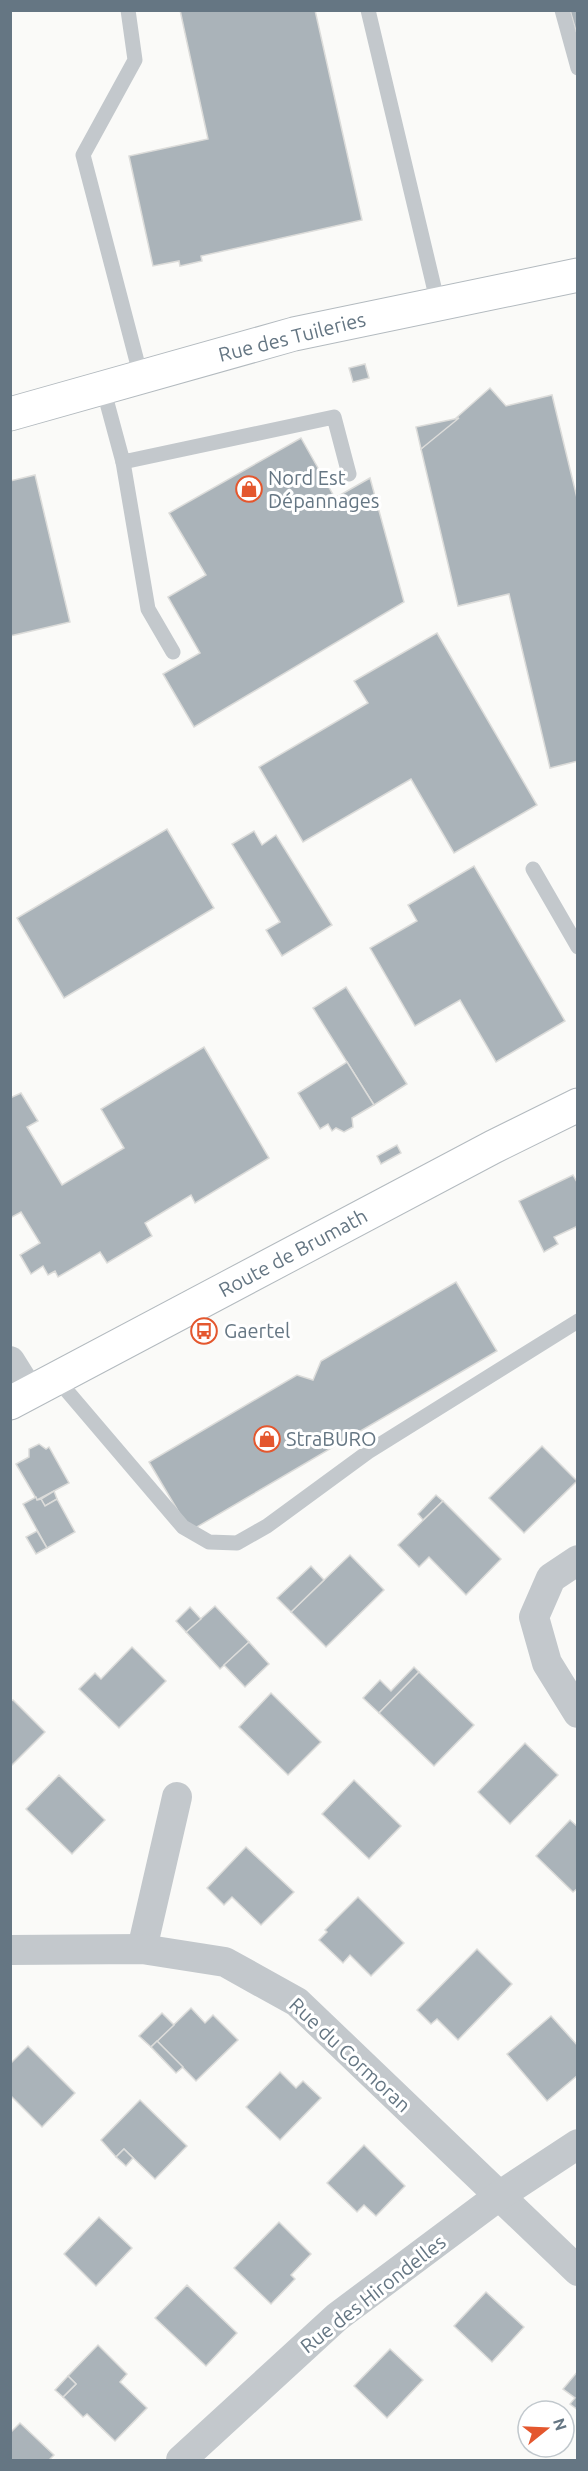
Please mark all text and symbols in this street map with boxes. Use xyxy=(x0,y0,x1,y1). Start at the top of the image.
street label: Rue des Tuileries xyxy=(216,307,368,366)
place label: Nord Est Dépannages xyxy=(268,466,379,512)
shop icon: Nord Est Dépannages xyxy=(234,474,264,504)
street label: Route de Brumath xyxy=(215,1204,371,1301)
bus stop icon: Gaertel xyxy=(189,1316,219,1346)
place label: Gaertel xyxy=(224,1319,290,1342)
shop icon: StraBURO xyxy=(252,1424,282,1454)
place label: StraBURO xyxy=(286,1427,377,1450)
street label: Rue du Cormoran xyxy=(285,1993,416,2117)
street label: Rue des Hirondelles xyxy=(296,2230,450,2357)
north arrow xyxy=(516,2399,576,2459)
text: N xyxy=(550,2416,571,2433)

